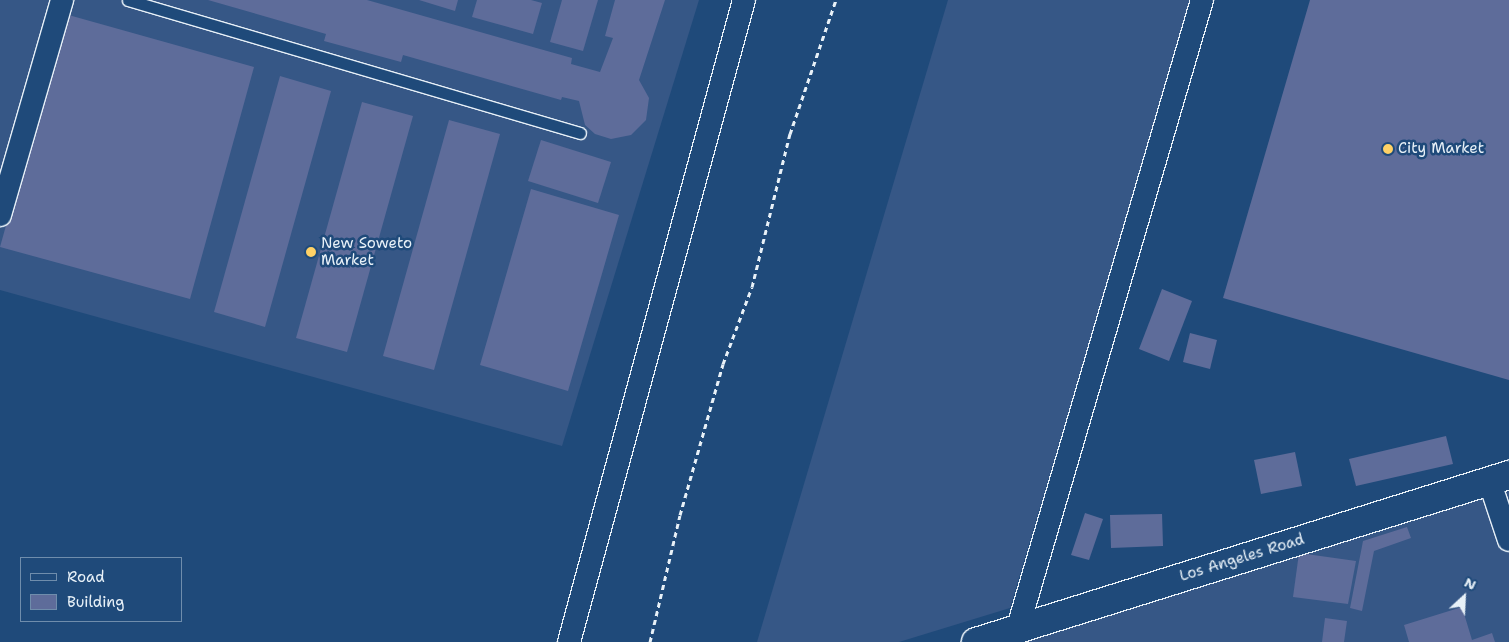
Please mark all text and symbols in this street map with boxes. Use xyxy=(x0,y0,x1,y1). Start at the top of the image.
place label: City Market xyxy=(1398,140,1484,158)
marker: City Market xyxy=(1382,143,1394,155)
place label: New Soweto Market xyxy=(321,234,412,269)
marker: New Soweto Market xyxy=(305,246,317,258)
street label: Los Angeles Road xyxy=(1177,530,1307,586)
legend xyxy=(20,557,182,622)
text: Road xyxy=(67,567,105,587)
north arrow xyxy=(1439,572,1489,622)
text: N xyxy=(1462,573,1479,594)
text: Building xyxy=(67,592,124,612)

